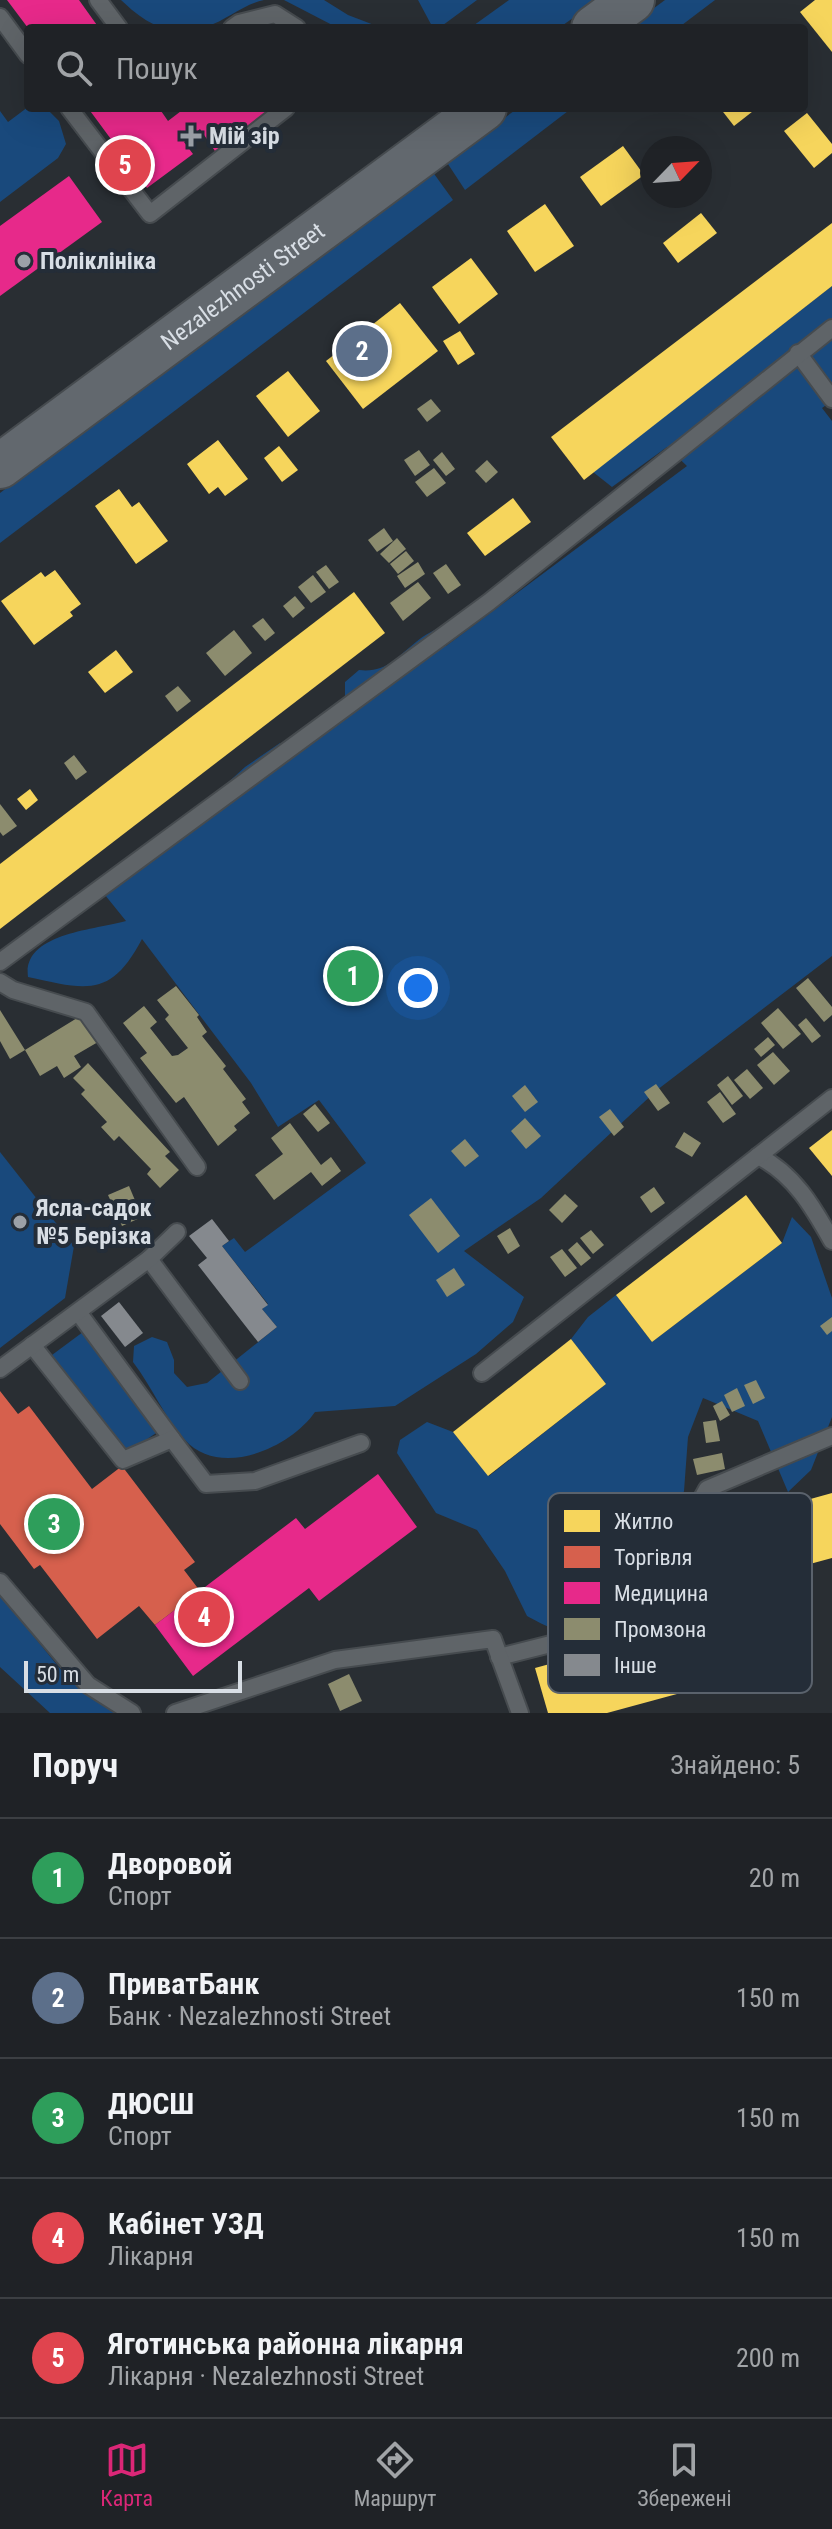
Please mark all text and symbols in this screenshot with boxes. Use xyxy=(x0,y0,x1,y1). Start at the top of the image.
search box xyxy=(24,24,808,112)
icon: search xyxy=(52,46,96,90)
text: Пошук xyxy=(116,51,198,86)
place label: Мій зір xyxy=(209,122,280,150)
marker: Мій зір xyxy=(180,125,202,147)
pin: 5 xyxy=(99,135,151,195)
north arrow xyxy=(640,136,712,208)
street label: Nezalezhnosti Street xyxy=(156,217,330,356)
place label: Поліклініка xyxy=(40,247,156,275)
marker: Поліклініка xyxy=(15,252,33,270)
pin: 2 xyxy=(336,321,388,381)
pin: 1 xyxy=(327,946,379,1006)
your location xyxy=(398,968,438,1008)
place label: Ясла-садок №5 Берізка xyxy=(35,1194,152,1250)
marker: Ясла-садок №5 Берізка xyxy=(11,1213,29,1231)
legend xyxy=(548,1493,812,1693)
pin: 3 xyxy=(28,1494,80,1554)
text: Житло xyxy=(614,1509,673,1534)
text: Торгівля xyxy=(614,1545,692,1570)
text: Медицина xyxy=(614,1581,708,1606)
pin: 4 xyxy=(178,1587,230,1647)
text: Промзона xyxy=(614,1617,706,1642)
text: Інше xyxy=(614,1653,657,1678)
scale bar xyxy=(24,1657,242,1693)
text: 50 m xyxy=(36,1662,79,1687)
text: Поруч xyxy=(32,1745,118,1785)
text: Знайдено: 5 xyxy=(670,1750,800,1780)
text: Дворовой xyxy=(108,1846,232,1881)
text: 1 xyxy=(51,1863,65,1893)
text: 20 m xyxy=(749,1863,800,1893)
text: Спорт xyxy=(108,1881,172,1911)
text: ПриватБанк xyxy=(108,1966,259,2001)
text: 2 xyxy=(51,1983,65,2013)
text: 150 m xyxy=(736,1983,800,2013)
text: Банк · Nezalezhnosti Street xyxy=(108,2001,391,2031)
text: ДЮСШ xyxy=(108,2086,194,2121)
text: 3 xyxy=(51,2103,65,2133)
text: 150 m xyxy=(736,2103,800,2133)
text: Спорт xyxy=(108,2121,172,2151)
text: Кабінет УЗД xyxy=(108,2206,264,2241)
text: 4 xyxy=(51,2223,65,2253)
text: 150 m xyxy=(736,2223,800,2253)
text: Лікарня xyxy=(108,2241,194,2271)
text: Яготинська районна лікарня xyxy=(108,2326,464,2361)
text: 5 xyxy=(51,2343,65,2373)
text: 200 m xyxy=(736,2343,800,2373)
text: Лікарня · Nezalezhnosti Street xyxy=(108,2361,424,2391)
tab: Карта xyxy=(100,2438,153,2511)
tab: Маршрут xyxy=(354,2438,436,2511)
tab: Збережені xyxy=(637,2438,732,2511)

